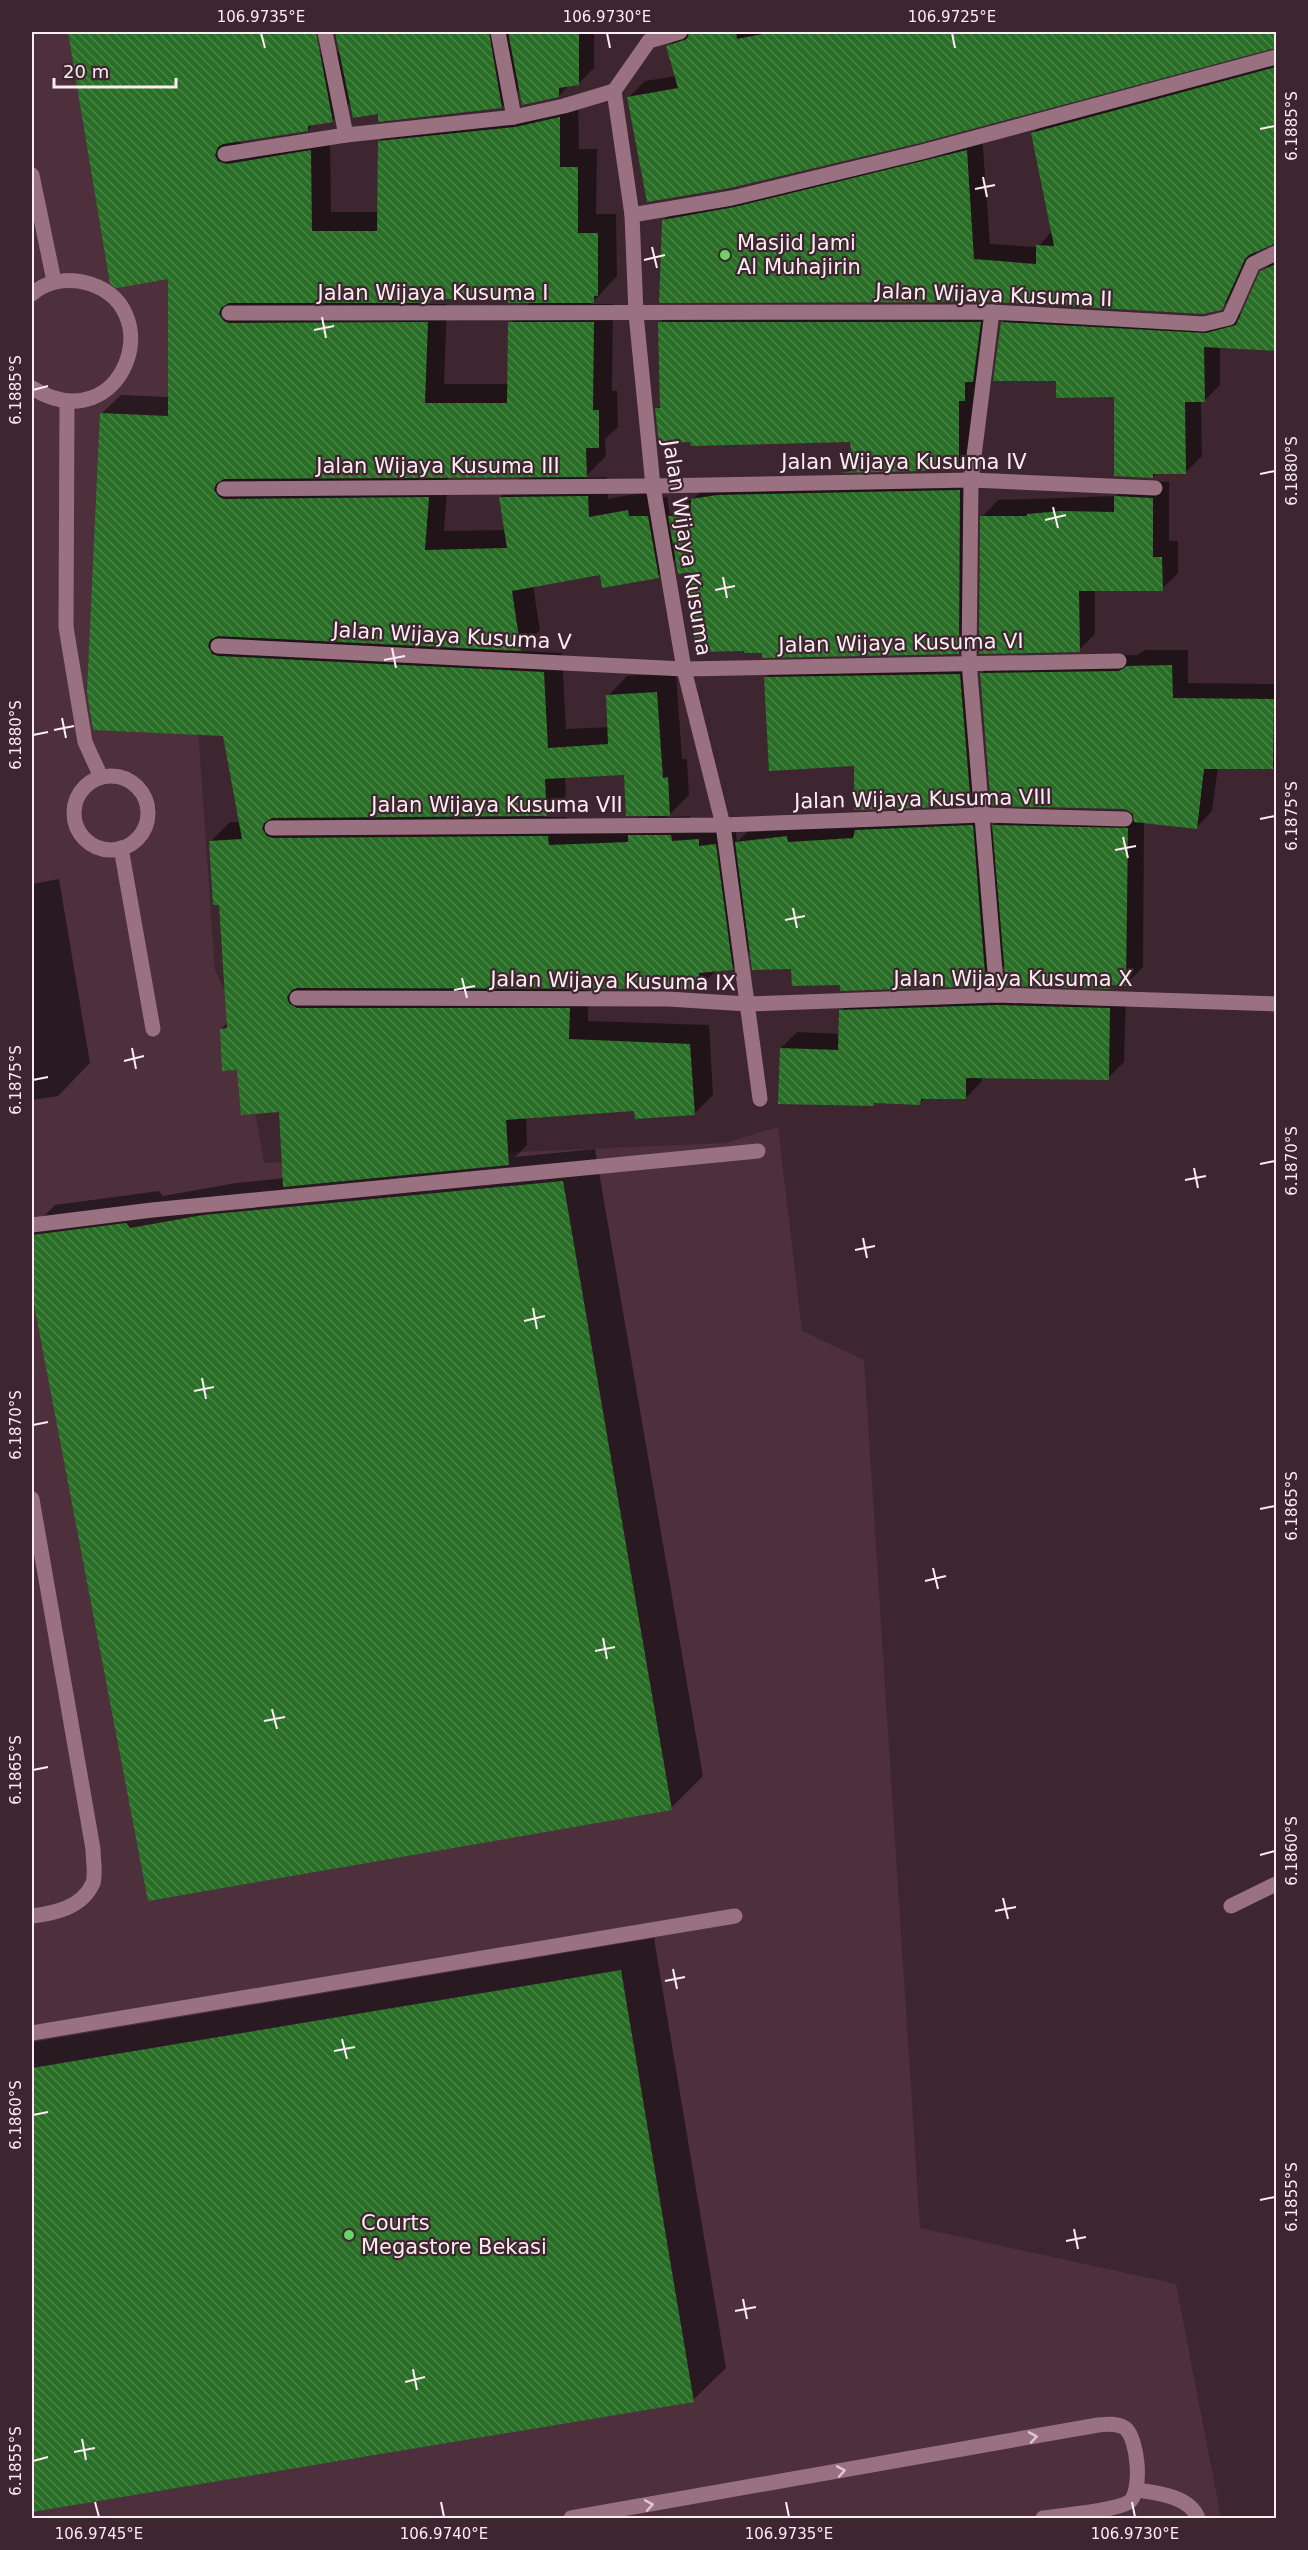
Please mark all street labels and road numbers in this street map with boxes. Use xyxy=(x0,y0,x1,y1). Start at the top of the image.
street label: Jalan Wijaya Kusuma II xyxy=(873,279,1113,311)
street label: Jalan Wijaya Kusuma I xyxy=(315,281,549,305)
street label: Jalan Wijaya Kusuma xyxy=(658,436,716,658)
street label: Jalan Wijaya Kusuma IV xyxy=(779,450,1027,474)
street label: Jalan Wijaya Kusuma III xyxy=(314,454,560,478)
street label: Jalan Wijaya Kusuma V xyxy=(330,618,573,654)
street label: Jalan Wijaya Kusuma VI xyxy=(776,629,1024,657)
street label: Jalan Wijaya Kusuma VIII xyxy=(792,785,1052,813)
street label: Jalan Wijaya Kusuma VII xyxy=(369,793,623,817)
street label: Jalan Wijaya Kusuma IX xyxy=(488,967,736,995)
street label: Jalan Wijaya Kusuma X xyxy=(891,967,1133,991)

